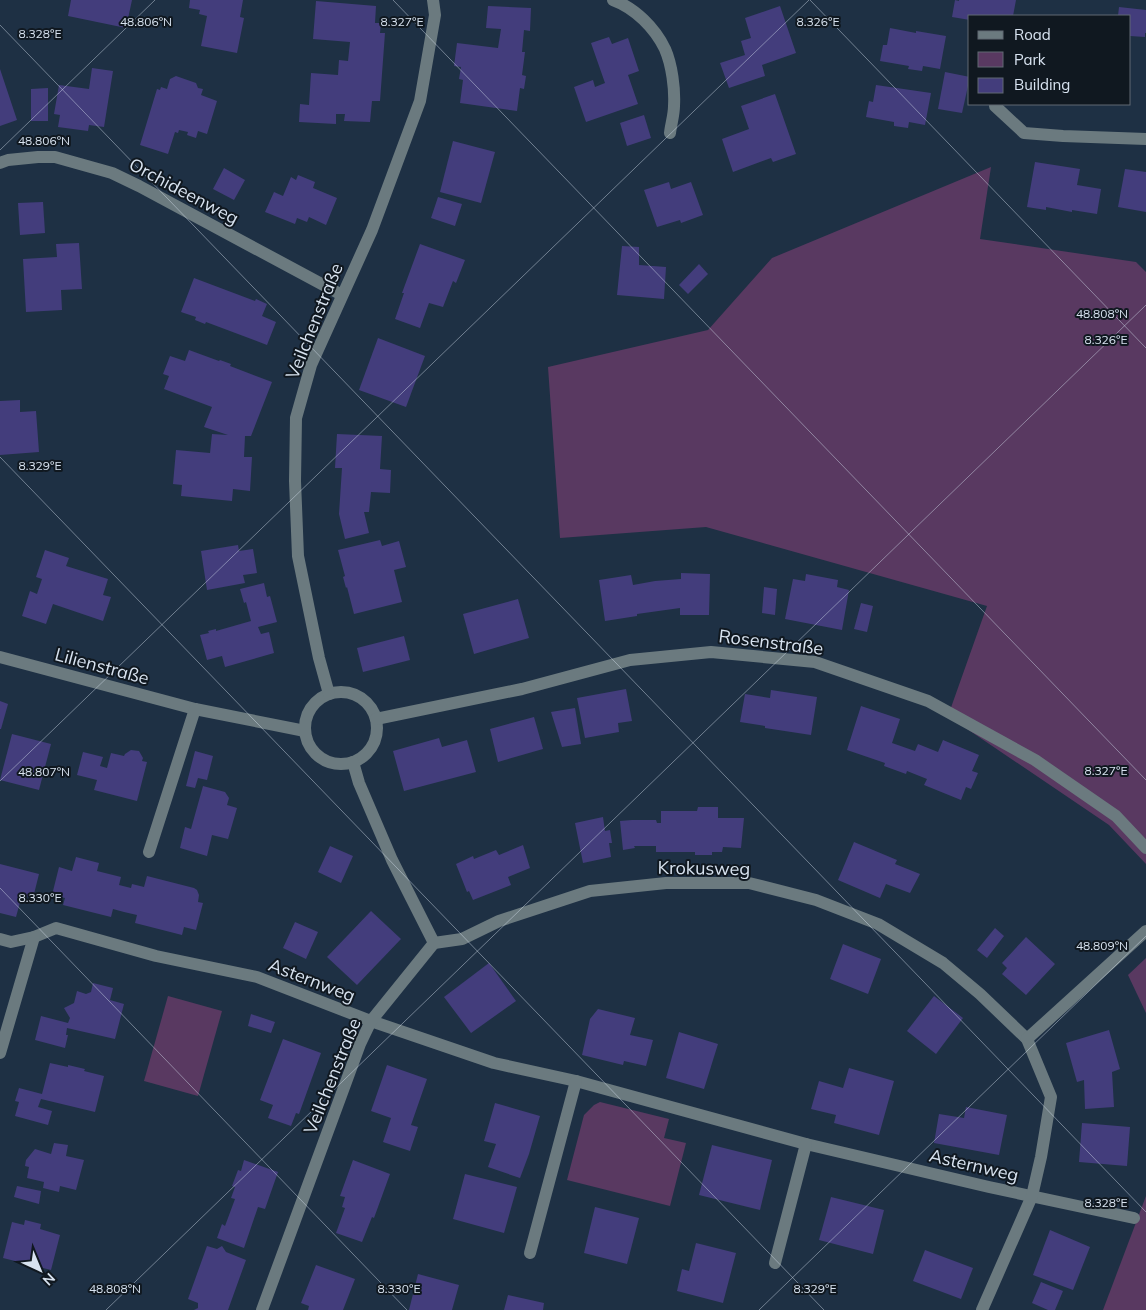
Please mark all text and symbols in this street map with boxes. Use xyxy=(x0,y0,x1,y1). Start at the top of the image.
text: 48.806°N xyxy=(120,14,172,29)
text: 8.327°E xyxy=(380,14,424,29)
text: 8.326°E xyxy=(796,14,840,29)
legend xyxy=(968,15,1131,105)
text: Road xyxy=(1014,25,1051,44)
text: 8.328°E xyxy=(18,26,62,41)
text: Park xyxy=(1014,50,1046,69)
text: Building xyxy=(1014,75,1070,94)
text: 48.806°N xyxy=(18,133,70,148)
street label: Orchideenweg xyxy=(125,152,243,230)
street label: Veilchenstraße xyxy=(280,260,348,382)
text: 48.808°N xyxy=(1076,306,1128,321)
text: 8.326°E xyxy=(1084,332,1128,347)
text: 8.329°E xyxy=(18,458,62,473)
street label: Rosenstraße xyxy=(717,624,825,660)
street label: Lilienstraße xyxy=(52,642,152,690)
text: 8.327°E xyxy=(1084,763,1128,778)
text: 48.807°N xyxy=(18,764,70,779)
street label: Krokusweg xyxy=(657,856,751,880)
text: 8.330°E xyxy=(18,890,62,905)
text: 48.809°N xyxy=(1076,938,1128,953)
street label: Asternweg xyxy=(265,953,359,1007)
street label: Veilchenstraße xyxy=(298,1015,366,1137)
street label: Asternweg xyxy=(927,1144,1021,1186)
text: 8.328°E xyxy=(1084,1195,1128,1210)
north arrow xyxy=(15,1245,65,1295)
text: N xyxy=(39,1269,59,1289)
text: 48.808°N xyxy=(89,1281,141,1296)
text: 8.330°E xyxy=(377,1281,421,1296)
text: 8.329°E xyxy=(793,1281,837,1296)

